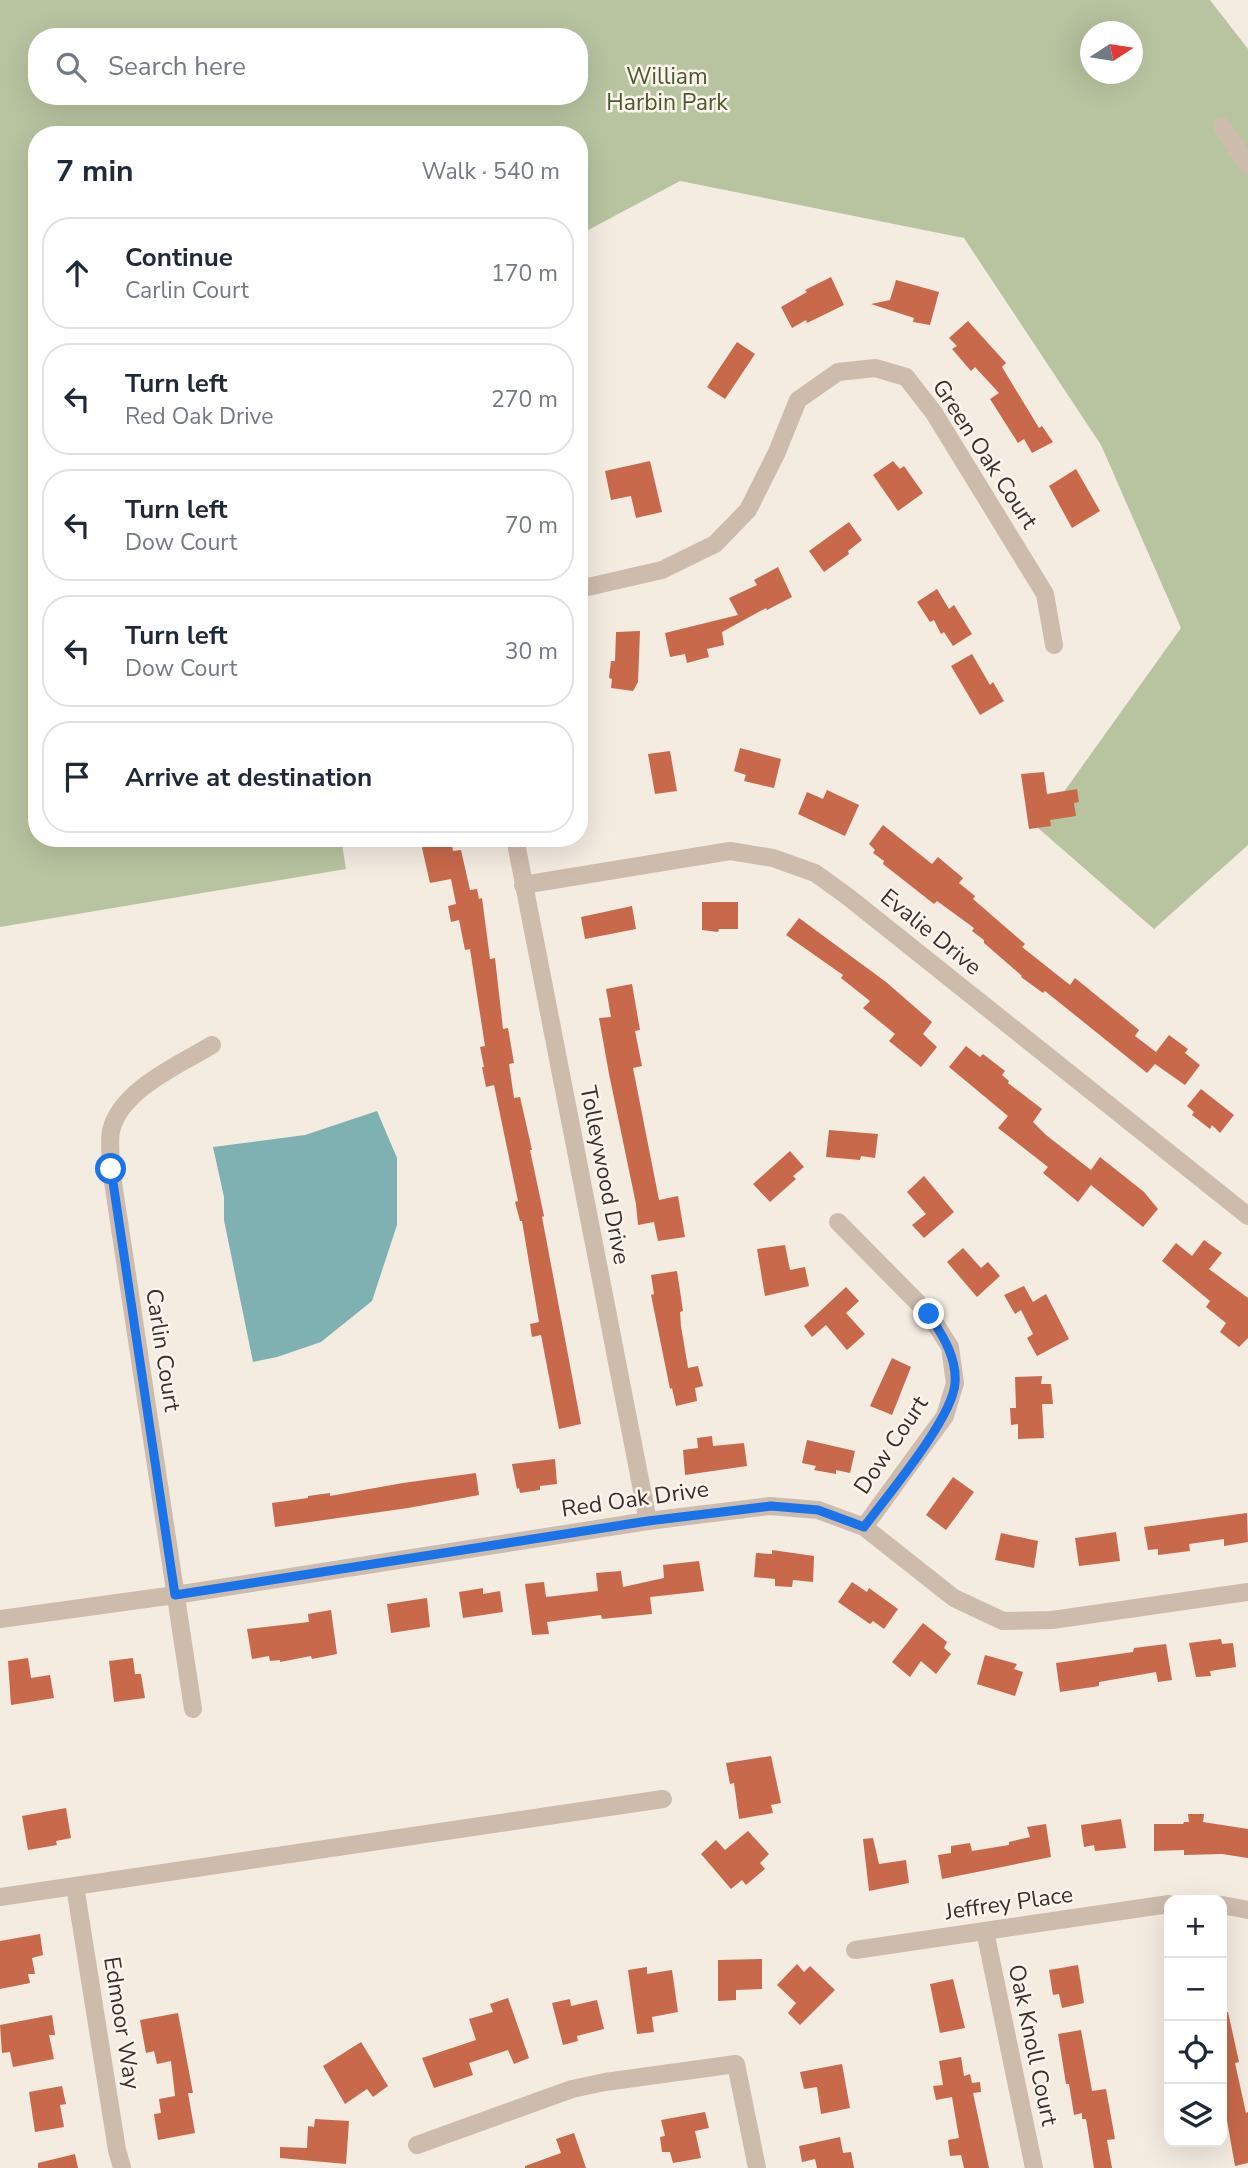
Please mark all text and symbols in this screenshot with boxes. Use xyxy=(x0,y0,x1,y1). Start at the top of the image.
north arrow xyxy=(1080,21,1143,84)
search box xyxy=(28,28,588,105)
icon: search xyxy=(52,48,90,86)
text: Search here xyxy=(108,49,246,84)
park label: William Harbin Park xyxy=(606,61,728,118)
text: 7 min xyxy=(56,151,134,192)
text: Walk · 540 m xyxy=(421,156,560,187)
text: Continue xyxy=(125,240,233,275)
icon: ahead xyxy=(58,254,96,292)
text: 170 m xyxy=(491,258,558,289)
text: Carlin Court xyxy=(125,275,249,306)
text: Turn left xyxy=(125,366,228,401)
street label: Green Oak Court xyxy=(925,373,1046,536)
icon: left xyxy=(58,380,96,418)
text: 270 m xyxy=(491,384,558,415)
text: Red Oak Drive xyxy=(125,401,273,432)
text: Turn left xyxy=(125,492,228,527)
icon: left xyxy=(58,506,96,544)
text: 70 m xyxy=(505,510,558,541)
text: Dow Court xyxy=(125,527,237,558)
text: Turn left xyxy=(125,618,228,653)
icon: left xyxy=(58,632,96,670)
text: 30 m xyxy=(505,636,558,667)
text: Dow Court xyxy=(125,653,237,684)
icon: arrive xyxy=(58,758,96,796)
text: Arrive at destination xyxy=(125,760,372,795)
street label: Evalie Drive xyxy=(874,882,988,982)
street label: Tolleywood Drive xyxy=(572,1083,638,1267)
route start xyxy=(95,1153,126,1184)
street label: Carlin Court xyxy=(138,1286,188,1415)
route end xyxy=(913,1298,944,1329)
street label: Dow Court xyxy=(847,1389,936,1500)
street label: Red Oak Drive xyxy=(559,1473,711,1525)
street label: Jeffrey Place xyxy=(942,1879,1075,1927)
map controls xyxy=(1164,1895,1227,2147)
button: + xyxy=(1164,1895,1227,1958)
street label: Edmoor Way xyxy=(96,1954,148,2092)
button: − xyxy=(1164,1958,1227,2021)
street label: Oak Knoll Court xyxy=(1001,1961,1065,2129)
button: locate xyxy=(1164,2021,1227,2084)
button: layers xyxy=(1164,2084,1227,2147)

